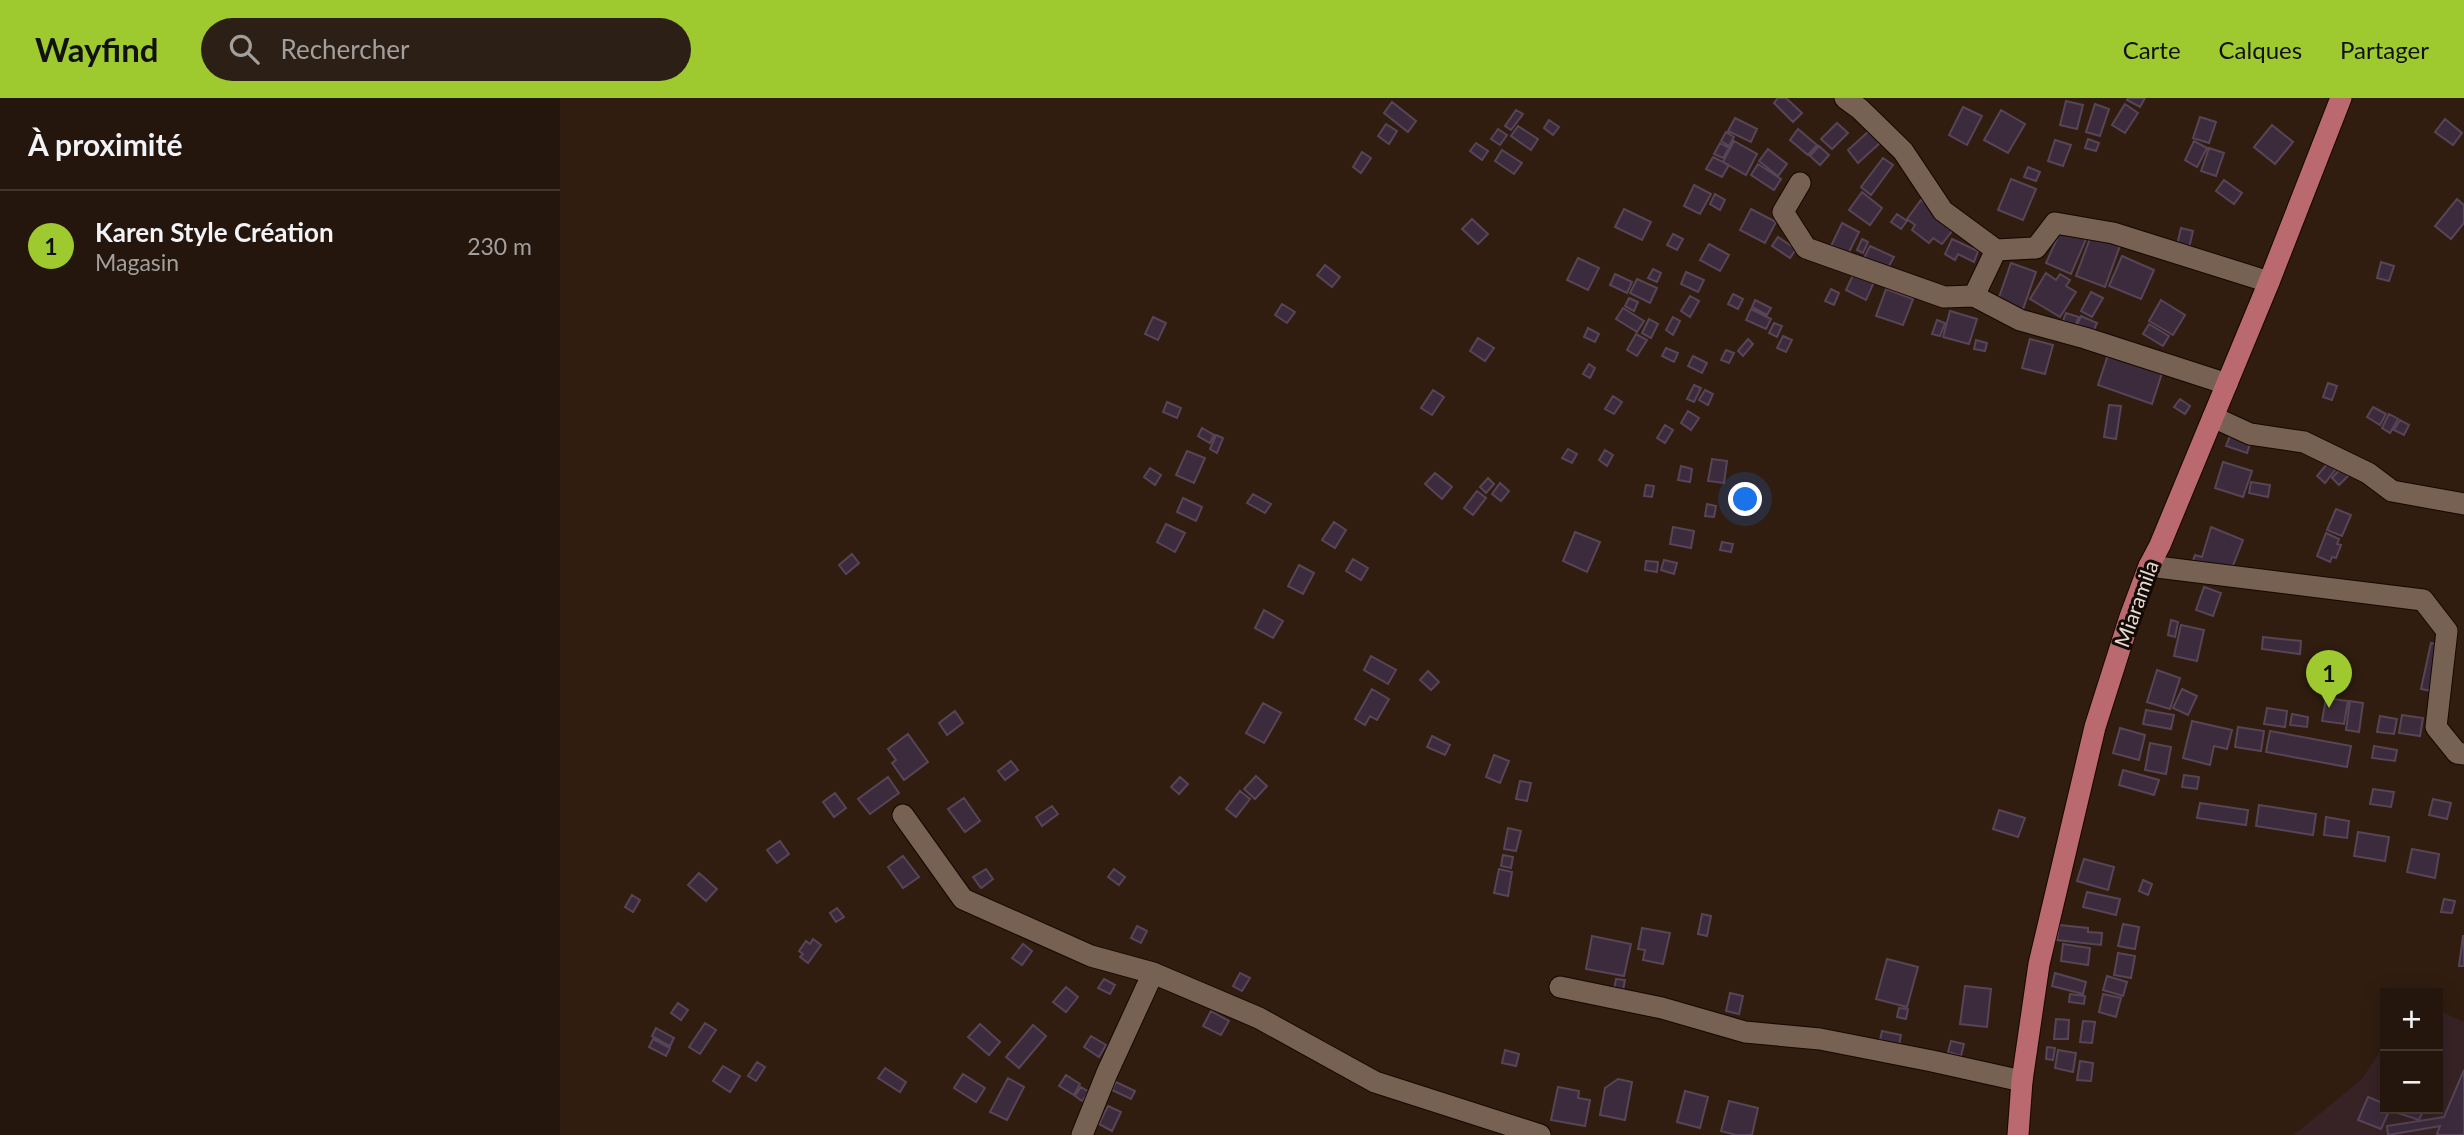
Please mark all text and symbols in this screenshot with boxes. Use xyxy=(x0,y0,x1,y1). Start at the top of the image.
search box xyxy=(201,18,691,81)
text: Wayfind xyxy=(35,29,159,69)
icon: search xyxy=(225,30,263,68)
text: Rechercher xyxy=(281,33,409,65)
text: Carte xyxy=(2123,35,2181,64)
text: Calques xyxy=(2219,35,2302,64)
text: Partager xyxy=(2340,35,2429,64)
text: À proximité xyxy=(28,126,183,162)
text: Karen Style Création xyxy=(95,216,334,248)
text: 1 xyxy=(44,232,58,260)
text: 230 m xyxy=(467,232,532,260)
text: Magasin xyxy=(95,248,179,276)
your location xyxy=(1728,482,1762,516)
street label: Miaramila xyxy=(2108,557,2163,650)
pin: 1 xyxy=(2306,650,2352,708)
map controls xyxy=(2380,988,2443,1114)
button: + xyxy=(2380,988,2443,1051)
button: − xyxy=(2380,1051,2443,1114)

